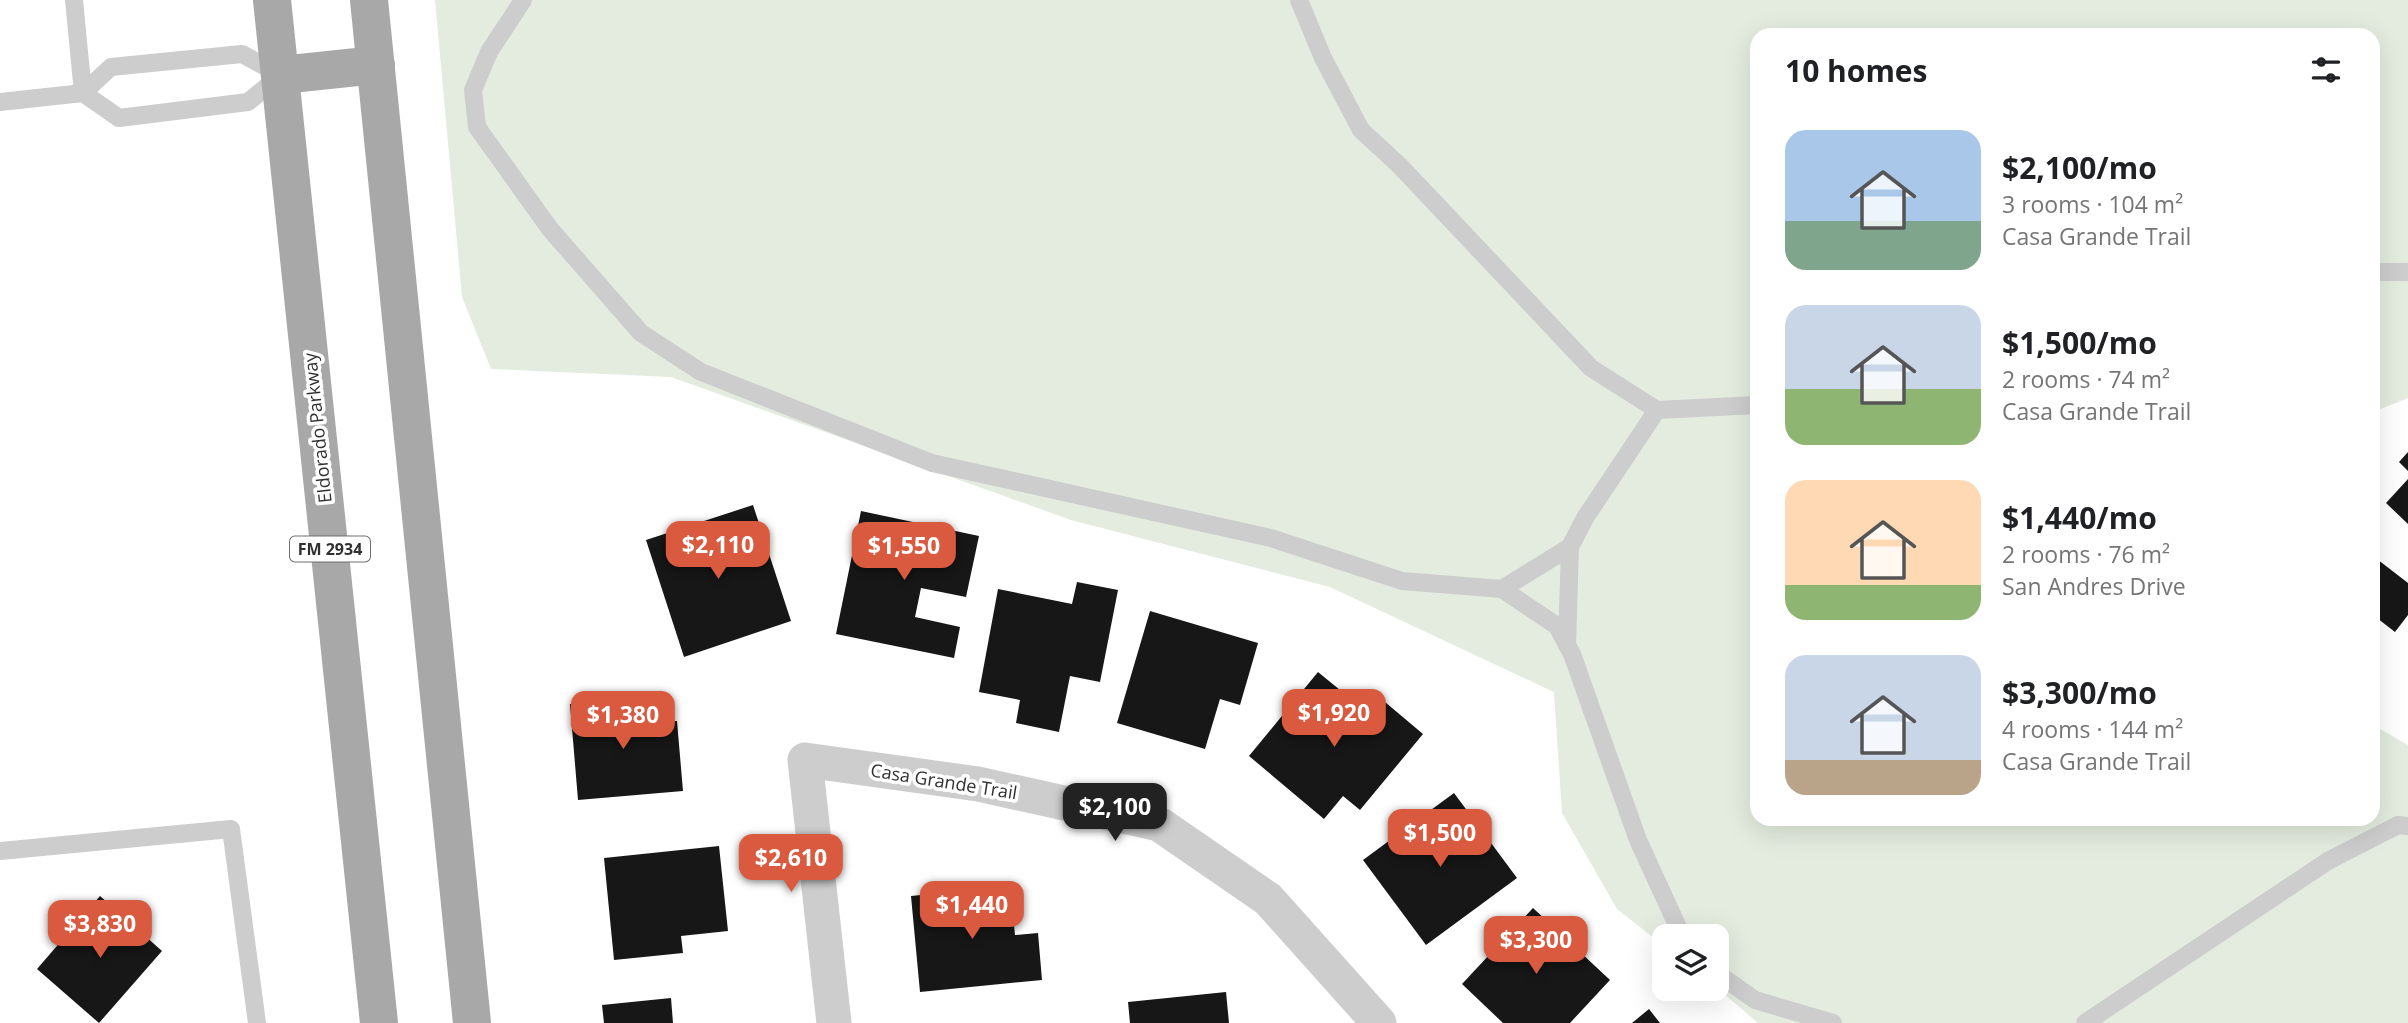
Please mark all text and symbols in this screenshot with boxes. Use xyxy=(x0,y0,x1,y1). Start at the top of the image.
text: 10 homes xyxy=(1785,50,1928,91)
icon: filters xyxy=(2307,51,2345,89)
text: $2,100/mo xyxy=(2002,147,2157,188)
icon: home xyxy=(1841,158,1925,242)
text: 3 rooms · 104 m² xyxy=(2002,188,2183,220)
text: Casa Grande Trail xyxy=(2002,220,2191,252)
text: $1,500/mo xyxy=(2002,322,2157,363)
icon: home xyxy=(1841,333,1925,417)
street label: Eldorado Parkway xyxy=(297,351,337,504)
text: 2 rooms · 74 m² xyxy=(2002,363,2170,395)
text: Casa Grande Trail xyxy=(2002,395,2191,427)
text: $1,440/mo xyxy=(2002,497,2157,538)
icon: home xyxy=(1841,508,1925,592)
pin: $2,110 xyxy=(661,522,775,581)
pin: $1,550 xyxy=(847,522,961,582)
text: $2,110 xyxy=(682,528,754,560)
text: $1,550 xyxy=(868,529,940,561)
road number: FM 2934 xyxy=(290,536,370,562)
text: 2 rooms · 76 m² xyxy=(2002,538,2170,570)
text: San Andres Drive xyxy=(2002,570,2186,602)
text: $3,300/mo xyxy=(2002,672,2157,713)
icon: home xyxy=(1841,683,1925,767)
pin: $1,920 xyxy=(1277,690,1391,749)
pin: $1,380 xyxy=(566,692,680,751)
text: $1,920 xyxy=(1298,696,1370,728)
text: $1,380 xyxy=(587,698,659,730)
text: 4 rooms · 144 m² xyxy=(2002,713,2183,745)
text: Casa Grande Trail xyxy=(2002,745,2191,777)
street label: Casa Grande Trail xyxy=(869,758,1019,804)
pin: $2,100 xyxy=(1058,784,1172,843)
text: $2,100 xyxy=(1079,790,1151,822)
pin: $1,500 xyxy=(1383,810,1497,869)
text: $1,500 xyxy=(1404,816,1476,848)
pin: $2,610 xyxy=(734,834,848,894)
text: $2,610 xyxy=(755,841,827,873)
pin: $1,440 xyxy=(915,881,1029,941)
text: $1,440 xyxy=(936,888,1008,920)
pin: $3,830 xyxy=(43,900,157,960)
text: $3,830 xyxy=(64,907,136,939)
pin: $3,300 xyxy=(1479,916,1593,976)
text: $3,300 xyxy=(1500,923,1572,955)
map controls xyxy=(1652,924,1729,1001)
button: layers xyxy=(1652,924,1729,1001)

